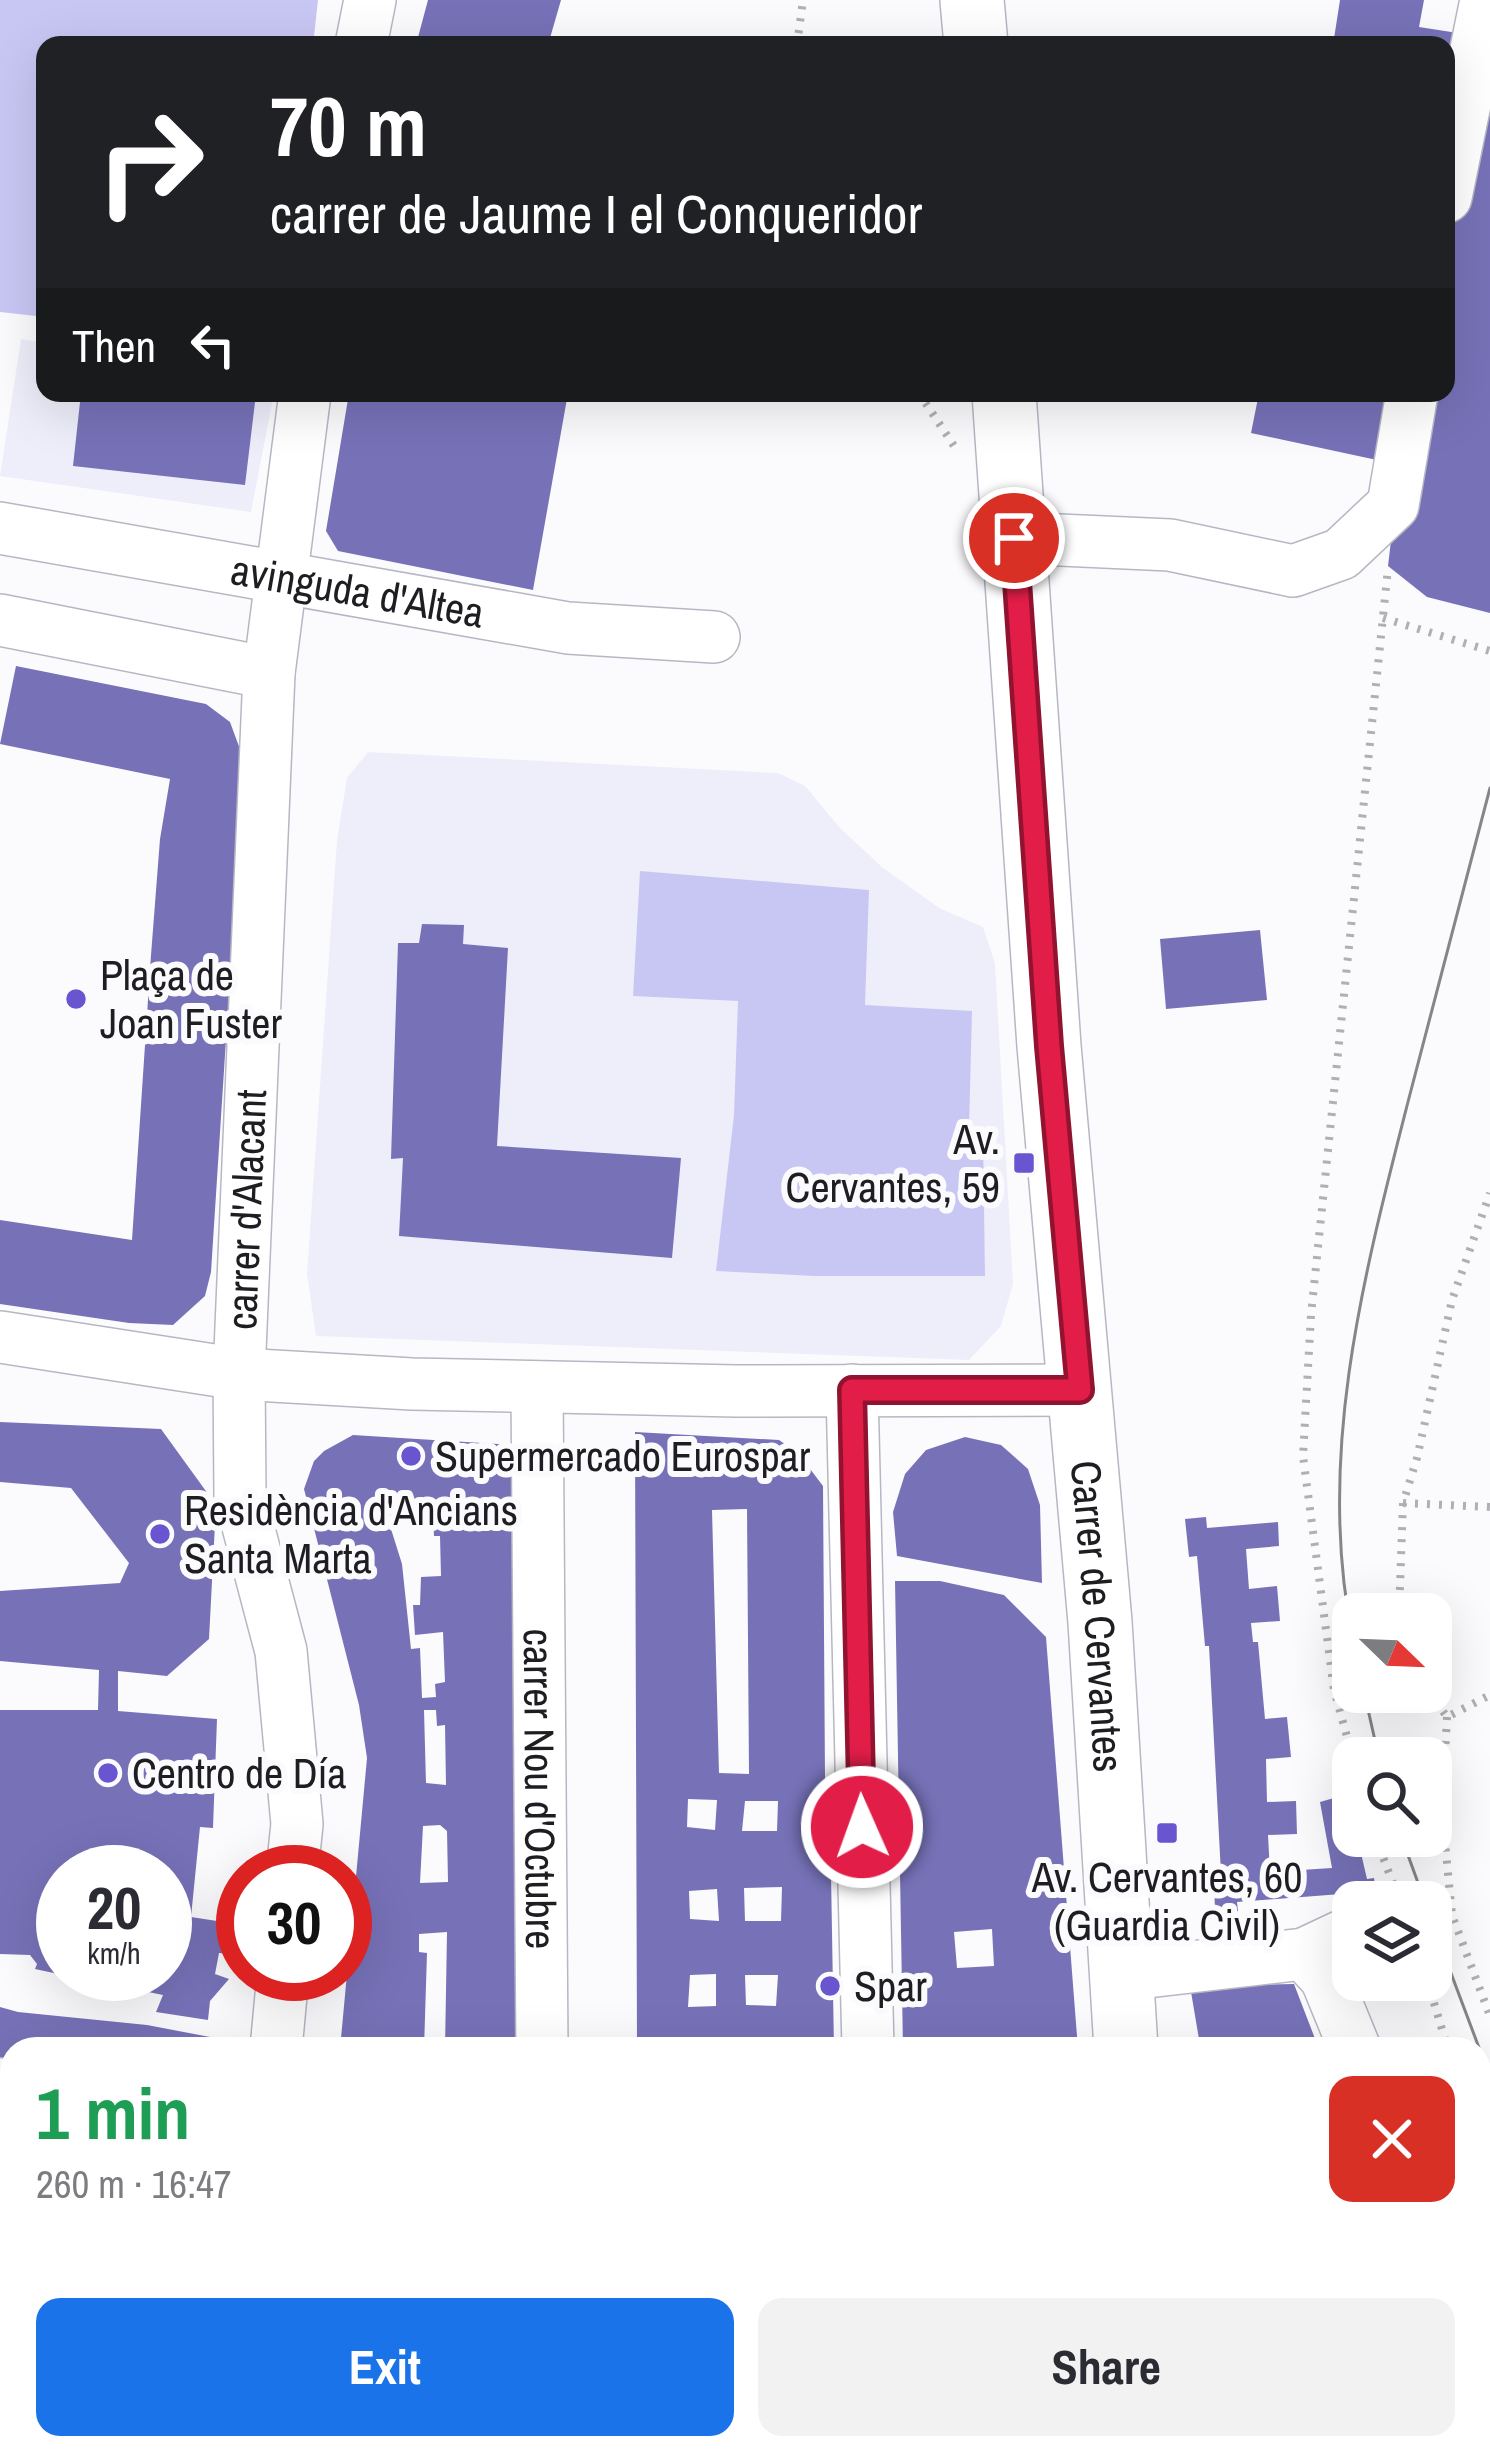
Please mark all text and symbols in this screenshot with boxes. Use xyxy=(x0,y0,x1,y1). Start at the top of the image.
text: 70 m xyxy=(270,69,427,182)
icon: right xyxy=(72,84,228,240)
text: carrer de Jaume I el Conqueridor xyxy=(270,177,922,250)
icon: left xyxy=(180,312,246,378)
text: Then xyxy=(72,315,156,376)
pin xyxy=(963,487,1065,589)
icon: arrive xyxy=(981,505,1047,571)
street label: avinguda d'Altea xyxy=(227,541,488,641)
place label: Plaça de Joan Fuster xyxy=(100,947,282,1051)
marker: Plaça de Joan Fuster xyxy=(63,986,89,1012)
street label: carrer d'Alacant xyxy=(213,1088,279,1331)
place label: Av. Cervantes, 59 xyxy=(786,1111,1000,1215)
marker: Av. Cervantes, 59 xyxy=(1011,1150,1037,1176)
place label: Supermercado Eurospar xyxy=(435,1428,811,1484)
marker: Supermercado Eurospar xyxy=(398,1443,424,1469)
street label: Carrer de Cervantes xyxy=(1058,1458,1137,1774)
place label: Residència d'Ancians Santa Marta xyxy=(184,1482,518,1586)
marker: Residència d'Ancians Santa Marta xyxy=(147,1521,173,1547)
north arrow xyxy=(1332,1593,1452,1713)
map controls xyxy=(1332,1593,1452,2001)
street label: carrer Nou d'Octubre xyxy=(511,1628,569,1950)
button: search xyxy=(1332,1737,1452,1857)
place label: Centro de Día xyxy=(132,1745,346,1801)
marker: Centro de Día xyxy=(95,1760,121,1786)
position arrow xyxy=(799,1764,925,1890)
marker: Av. Cervantes, 60 (Guardia Civil) xyxy=(1154,1820,1180,1846)
speed limit sign: 30 xyxy=(216,1845,372,2001)
place label: Av. Cervantes, 60 (Guardia Civil) xyxy=(1031,1849,1302,1953)
text: 20 xyxy=(87,1867,141,1948)
button: layers xyxy=(1332,1881,1452,2001)
text: km/h xyxy=(87,1933,141,1973)
place label: Spar xyxy=(854,1958,927,2014)
marker: Spar xyxy=(817,1973,843,1999)
text: 1 min xyxy=(36,2064,190,2161)
button: close xyxy=(1329,2076,1455,2202)
text: 260 m · 16:47 xyxy=(36,2158,232,2210)
button: Exit xyxy=(36,2298,734,2436)
button: Share xyxy=(758,2298,1455,2436)

